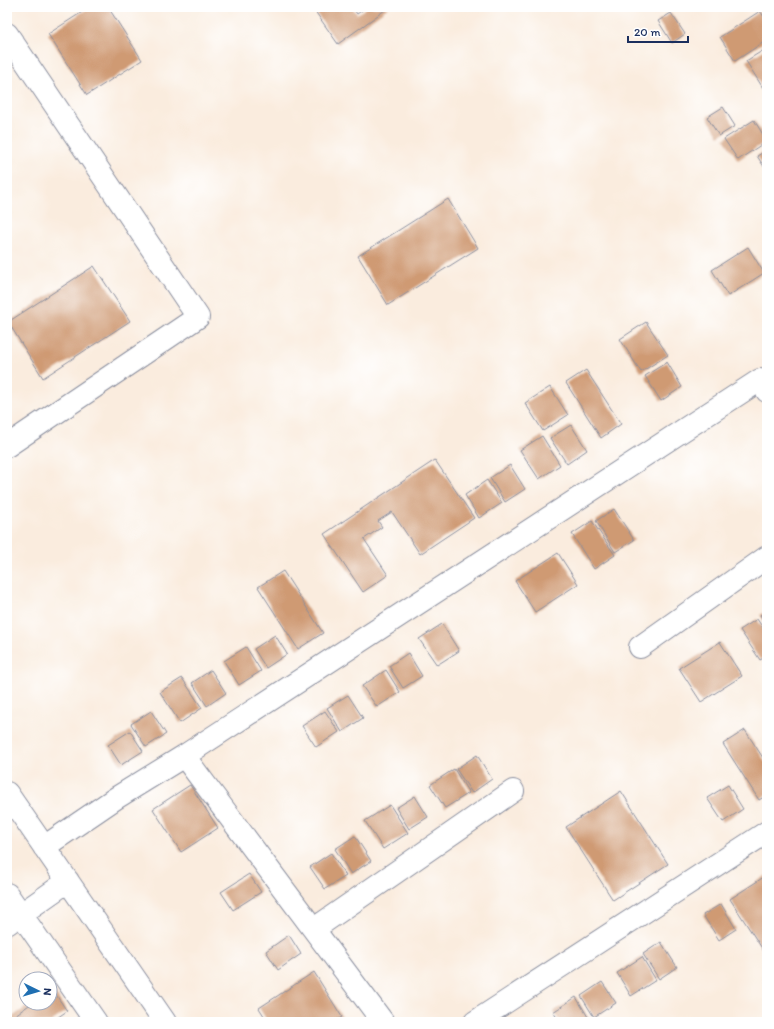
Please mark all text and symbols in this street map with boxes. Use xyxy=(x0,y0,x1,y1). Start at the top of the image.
scale bar xyxy=(628,18,688,44)
text: 20 m xyxy=(634,25,661,39)
north arrow xyxy=(18,971,58,1011)
text: N xyxy=(41,988,54,996)

